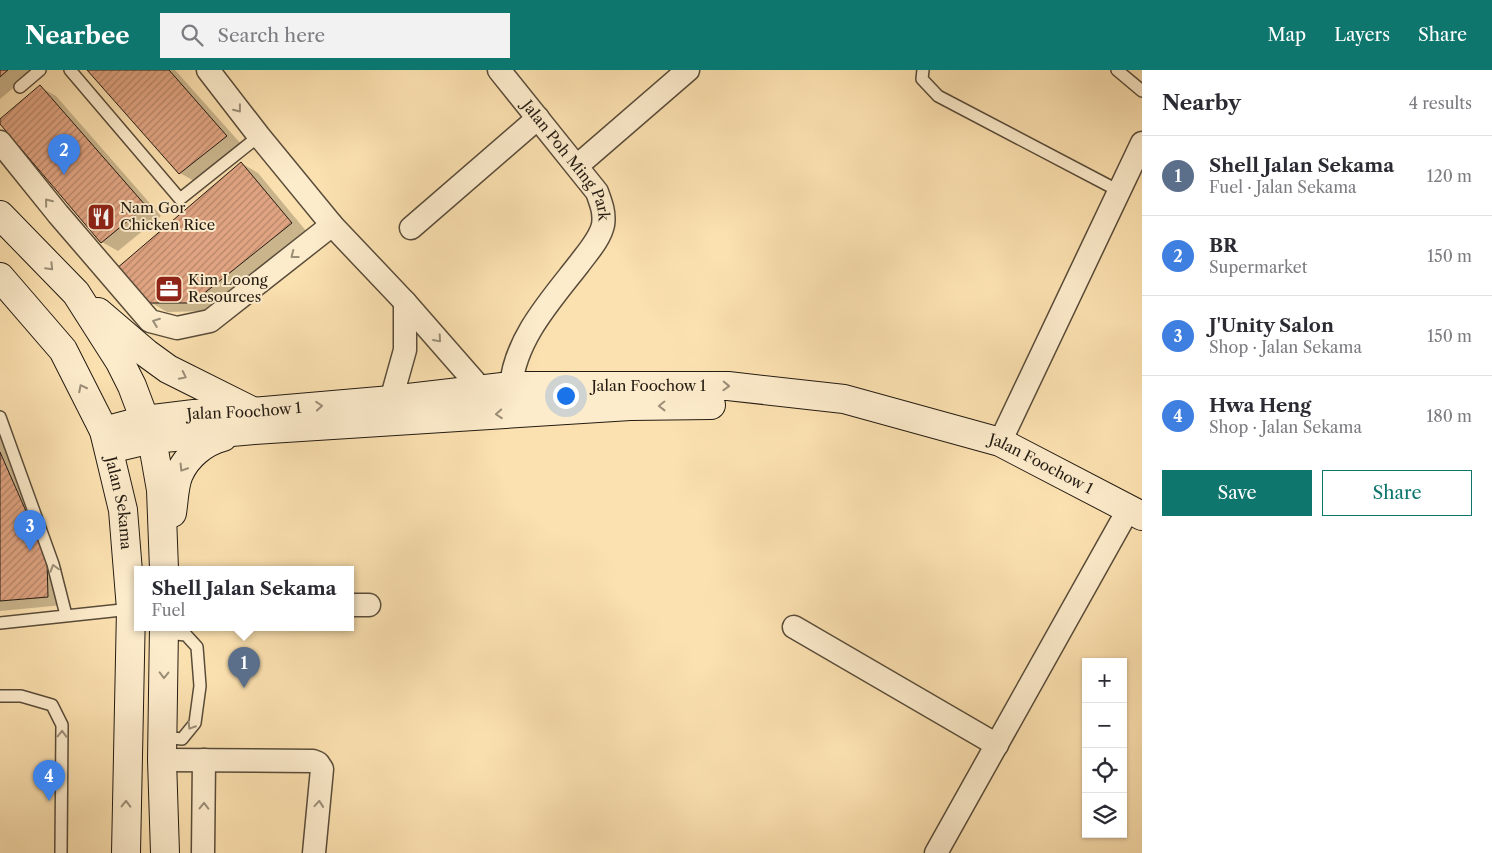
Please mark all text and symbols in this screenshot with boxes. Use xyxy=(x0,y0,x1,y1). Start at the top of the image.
search box xyxy=(160,13,510,58)
text: Nearbee xyxy=(25,21,130,50)
icon: search xyxy=(178,21,206,49)
text: Search here xyxy=(218,24,325,47)
text: Map xyxy=(1268,24,1306,46)
text: Layers xyxy=(1334,24,1390,46)
text: Share xyxy=(1418,24,1467,46)
text: Nearby xyxy=(1162,90,1241,115)
text: 4 results xyxy=(1409,93,1472,113)
street label: Jalan Poh Ming Park xyxy=(517,95,614,223)
one-way arrow xyxy=(232,103,240,112)
pin: 2 xyxy=(48,134,80,175)
text: Shell Jalan Sekama xyxy=(1209,154,1394,177)
text: 1 xyxy=(1174,166,1182,186)
text: 120 m xyxy=(1427,166,1472,186)
text: Fuel · Jalan Sekama xyxy=(1209,177,1357,197)
place label: Nam Gor Chicken Rice xyxy=(120,198,215,234)
one-way arrow xyxy=(46,199,54,208)
restaurant icon: Nam Gor Chicken Rice xyxy=(86,202,116,232)
text: BR xyxy=(1209,234,1238,257)
text: 2 xyxy=(1173,246,1183,266)
text: 150 m xyxy=(1427,246,1472,266)
one-way arrow xyxy=(291,250,300,258)
text: Supermarket xyxy=(1209,257,1307,277)
one-way arrow xyxy=(44,261,53,270)
place label: Kim Loong Resources xyxy=(188,270,268,306)
office icon: Kim Loong Resources xyxy=(154,274,184,304)
text: J'Unity Salon xyxy=(1209,314,1334,337)
one-way arrow xyxy=(152,318,161,328)
text: 3 xyxy=(1173,326,1183,346)
text: 150 m xyxy=(1427,326,1472,346)
one-way arrow xyxy=(432,333,440,342)
text: Shop · Jalan Sekama xyxy=(1209,337,1362,357)
one-way arrow xyxy=(178,370,187,381)
street label: Jalan Foochow 1 xyxy=(589,376,707,395)
one-way arrow xyxy=(722,381,730,392)
your location xyxy=(553,383,579,409)
one-way arrow xyxy=(78,384,88,393)
text: Hwa Heng xyxy=(1209,394,1311,417)
street label: Jalan Foochow 1 xyxy=(184,398,303,424)
one-way arrow xyxy=(657,400,665,411)
one-way arrow xyxy=(315,401,323,412)
text: 4 xyxy=(1173,406,1183,426)
text: 180 m xyxy=(1426,406,1472,426)
one-way arrow xyxy=(495,409,503,420)
text: Shop · Jalan Sekama xyxy=(1209,417,1362,437)
street label: Jalan Foochow 1 xyxy=(985,429,1097,498)
street label: Jalan Sekama xyxy=(101,453,136,550)
one-way arrow xyxy=(180,462,190,471)
button: Save xyxy=(1162,470,1312,516)
button: Share xyxy=(1322,470,1472,516)
pin: 3 xyxy=(14,510,46,551)
one-way arrow xyxy=(50,564,60,573)
popup xyxy=(134,566,354,631)
text: Shell Jalan Sekama xyxy=(151,577,337,600)
text: Fuel xyxy=(151,600,185,620)
pin: 1 xyxy=(228,647,260,688)
map controls xyxy=(1082,658,1127,838)
button: + xyxy=(1082,658,1127,703)
one-way arrow xyxy=(158,672,169,680)
button: − xyxy=(1082,703,1127,748)
one-way arrow xyxy=(188,721,198,730)
one-way arrow xyxy=(57,730,67,738)
button: locate xyxy=(1082,748,1127,793)
pin: 4 xyxy=(33,760,65,801)
button: layers xyxy=(1082,793,1127,838)
one-way arrow xyxy=(121,800,132,808)
one-way arrow xyxy=(313,800,324,808)
one-way arrow xyxy=(198,802,209,810)

